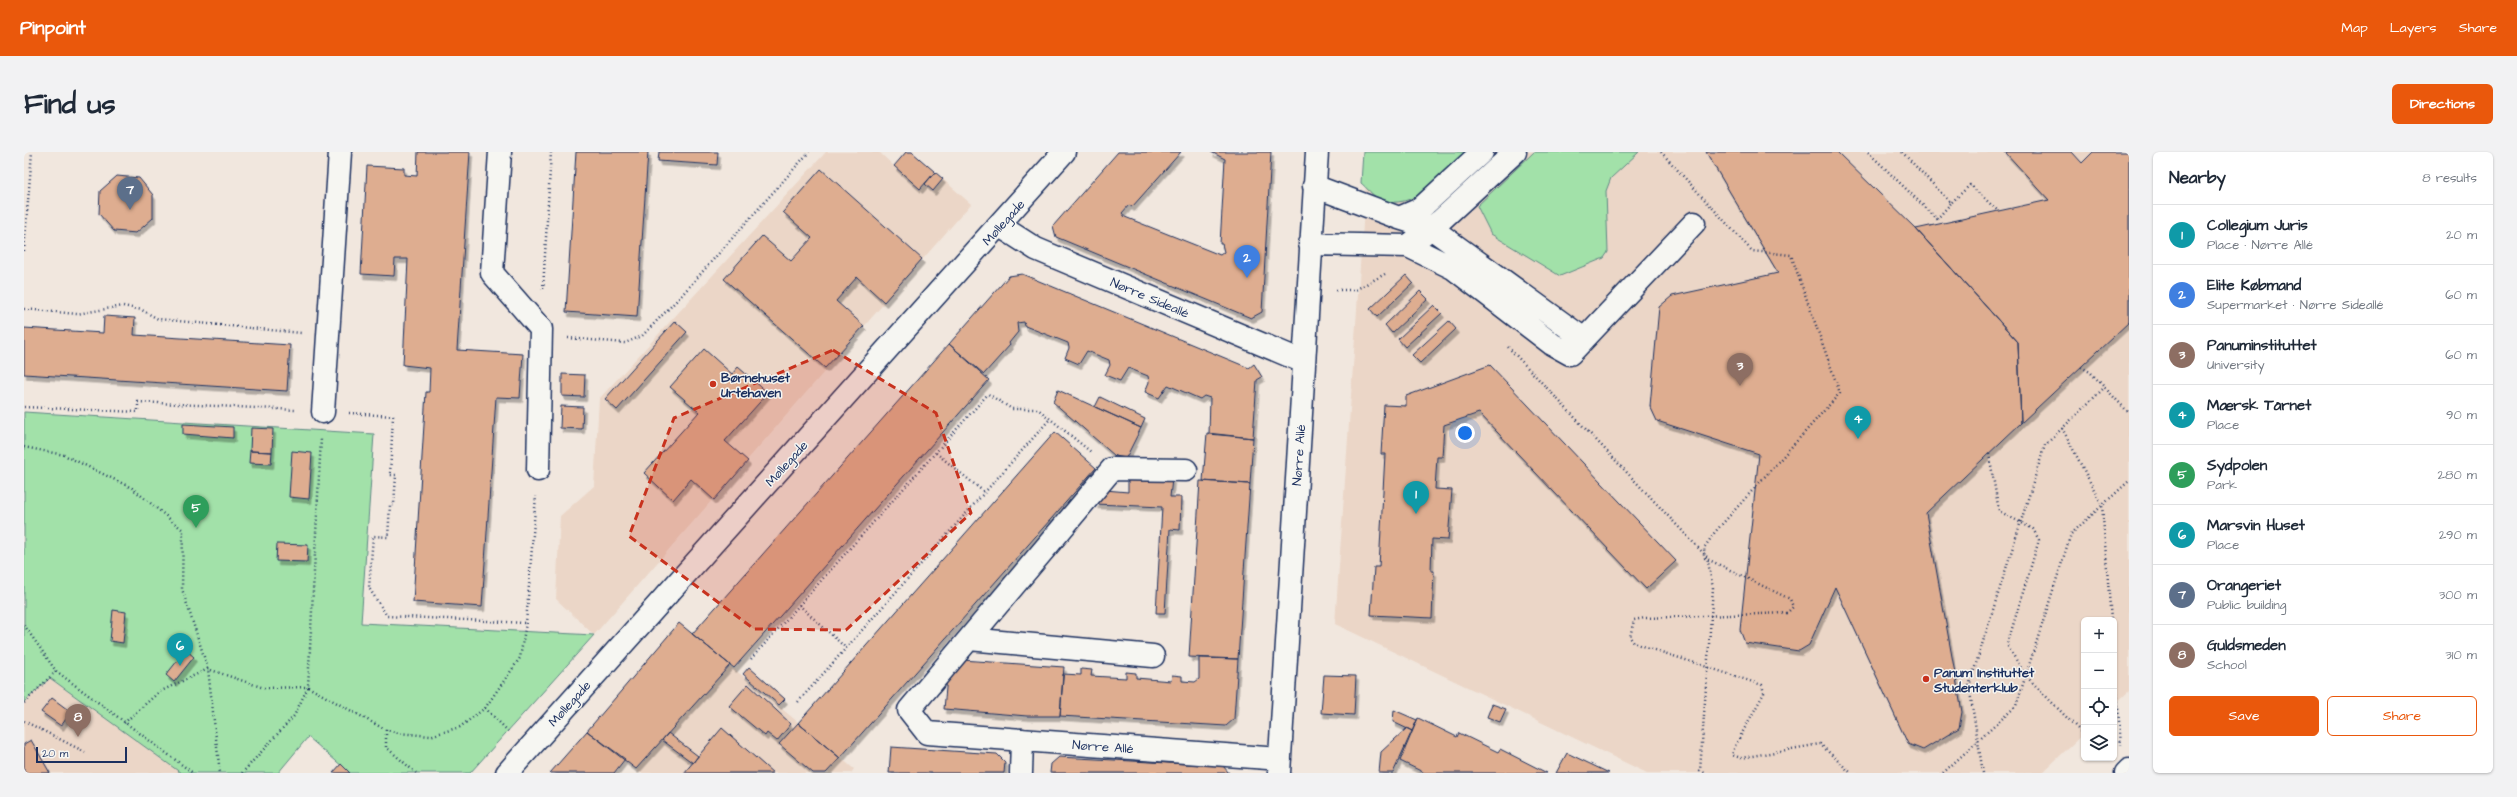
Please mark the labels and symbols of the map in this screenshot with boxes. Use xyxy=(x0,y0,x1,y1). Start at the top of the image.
pin: 7 xyxy=(117,177,143,210)
street label: Møllegade xyxy=(978,196,1030,250)
pin: 2 xyxy=(1234,245,1260,278)
street label: Nørre Sideallé xyxy=(1108,273,1192,323)
pin: 3 xyxy=(1727,353,1753,386)
place label: Børnehuset Urtehaven xyxy=(720,369,791,402)
marker: Børnehuset Urtehaven xyxy=(708,379,718,389)
pin: 4 xyxy=(1845,406,1871,439)
your location xyxy=(1455,423,1475,443)
street label: Nørre Allé xyxy=(1288,424,1310,486)
street label: Møllegade xyxy=(761,437,813,491)
pin: 1 xyxy=(1403,481,1429,514)
pin: 5 xyxy=(183,495,209,528)
pin: 6 xyxy=(167,633,193,666)
place label: Panum Instituttet Studenterklub xyxy=(1933,664,2035,697)
marker: Panum Instituttet Studenterklub xyxy=(1921,674,1931,684)
street label: Møllegade xyxy=(544,677,596,731)
pin: 8 xyxy=(65,704,91,737)
street label: Nørre Allé xyxy=(1072,736,1134,758)
scale bar xyxy=(36,745,127,764)

